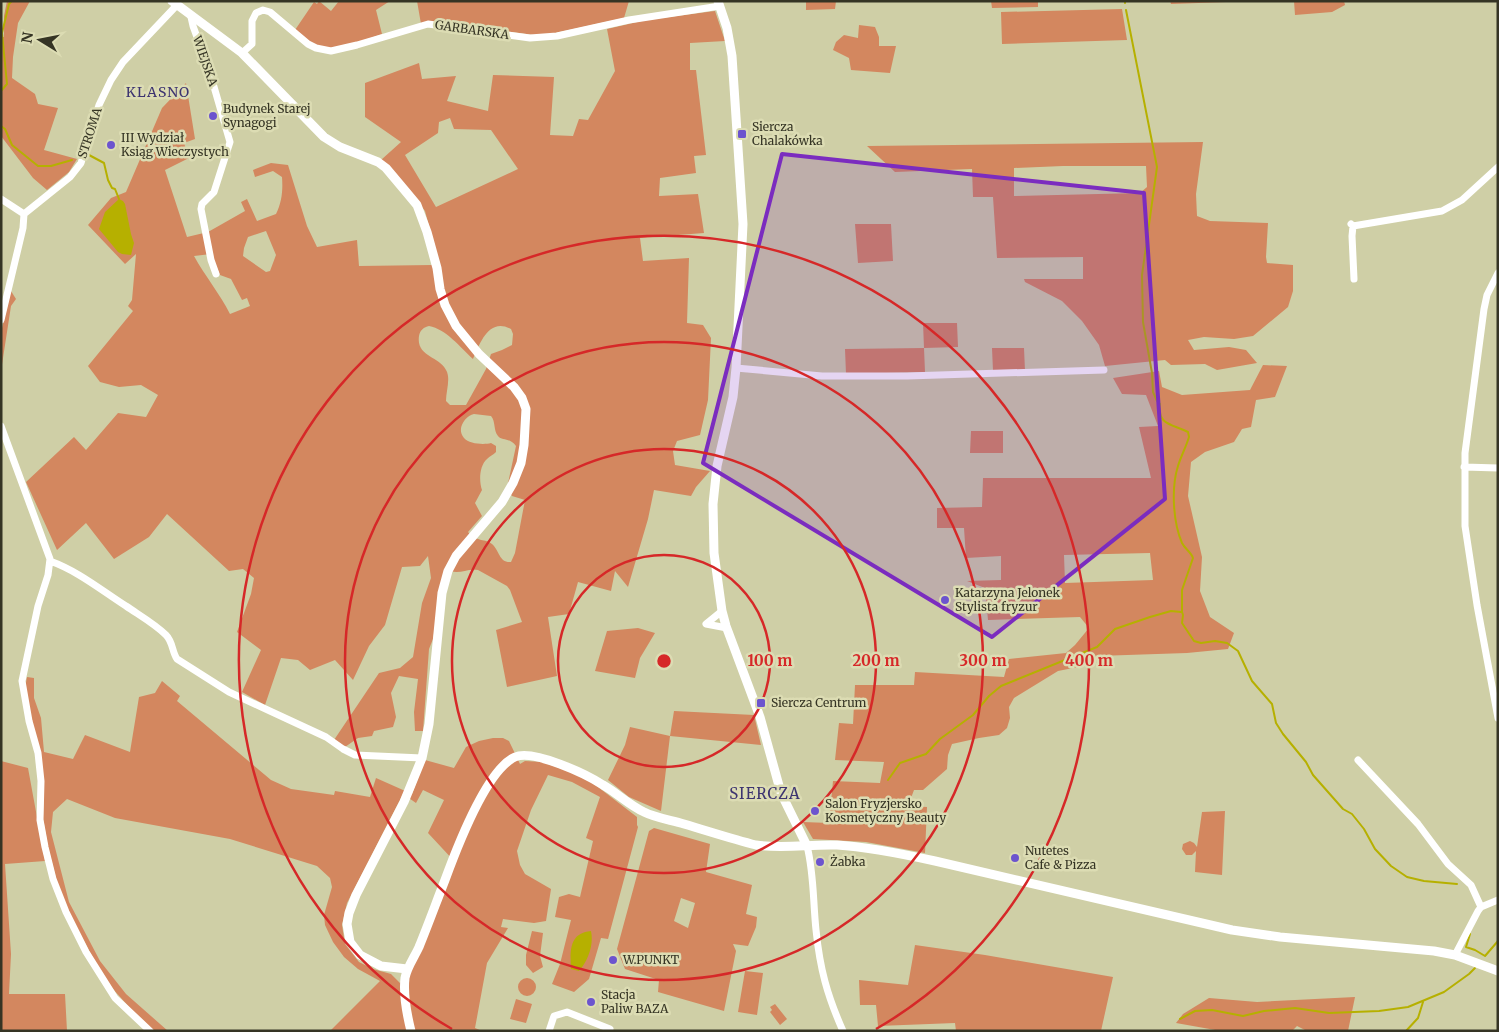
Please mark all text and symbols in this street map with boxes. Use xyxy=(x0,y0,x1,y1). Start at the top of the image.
north arrow xyxy=(15,15,65,65)
street label: GARBARSKA xyxy=(434,17,511,42)
text: N xyxy=(17,31,37,45)
street label: WIEJSKA xyxy=(189,33,221,89)
district label: KLASNO xyxy=(126,83,190,101)
place label: Budynek Starej Synagogi xyxy=(223,101,311,130)
street label: STROMA xyxy=(74,105,105,160)
marker: Budynek Starej Synagogi xyxy=(207,110,219,122)
place label: Siercza Chalakówka xyxy=(752,119,823,148)
marker: Siercza Chalakówka xyxy=(736,128,748,140)
place label: III Wydział Ksiąg Wieczystych xyxy=(121,130,229,159)
marker: III Wydział Ksiąg Wieczystych xyxy=(105,139,117,151)
place label: Katarzyna Jelonek Stylista fryzur xyxy=(955,585,1061,614)
marker: Katarzyna Jelonek Stylista fryzur xyxy=(939,594,951,606)
text: 100 m xyxy=(748,651,792,670)
text: 200 m xyxy=(852,651,900,670)
text: 300 m xyxy=(959,651,1007,670)
text: 400 m xyxy=(1065,651,1113,670)
centre of rings xyxy=(655,652,673,670)
place label: Siercza Centrum xyxy=(771,695,867,710)
marker: Siercza Centrum xyxy=(755,697,767,709)
district label: SIERCZA xyxy=(729,784,801,803)
place label: Salon Fryzjersko Kosmetyczny Beauty xyxy=(825,796,946,825)
marker: Salon Fryzjersko Kosmetyczny Beauty xyxy=(809,805,821,817)
place label: Nutetes Cafe & Pizza xyxy=(1025,843,1097,872)
marker: Nutetes Cafe & Pizza xyxy=(1009,852,1021,864)
place label: Żabka xyxy=(830,854,866,869)
marker: Żabka xyxy=(814,856,826,868)
place label: W.PUNKT xyxy=(622,952,680,967)
marker: W.PUNKT xyxy=(607,954,619,966)
place label: Stacja Paliw BAZA xyxy=(601,987,669,1016)
marker: Stacja Paliw BAZA xyxy=(585,996,597,1008)

